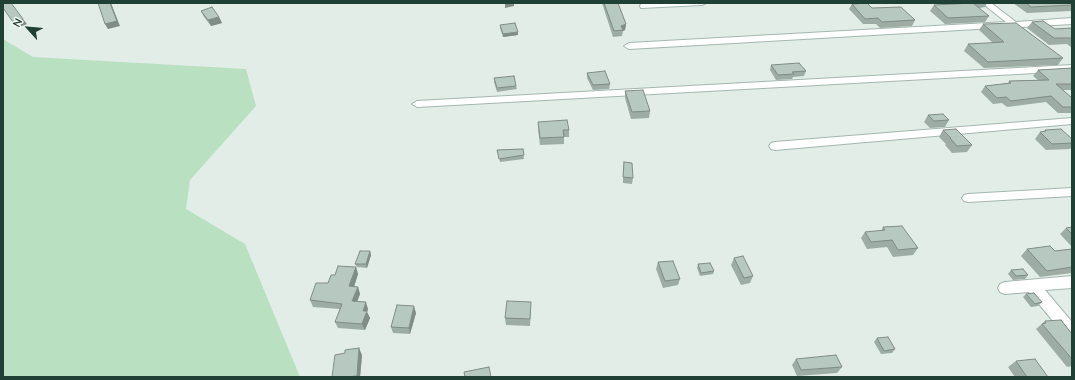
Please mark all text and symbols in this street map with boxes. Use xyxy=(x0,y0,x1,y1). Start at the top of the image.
north arrow xyxy=(8,8,48,48)
text: N xyxy=(9,16,25,29)

